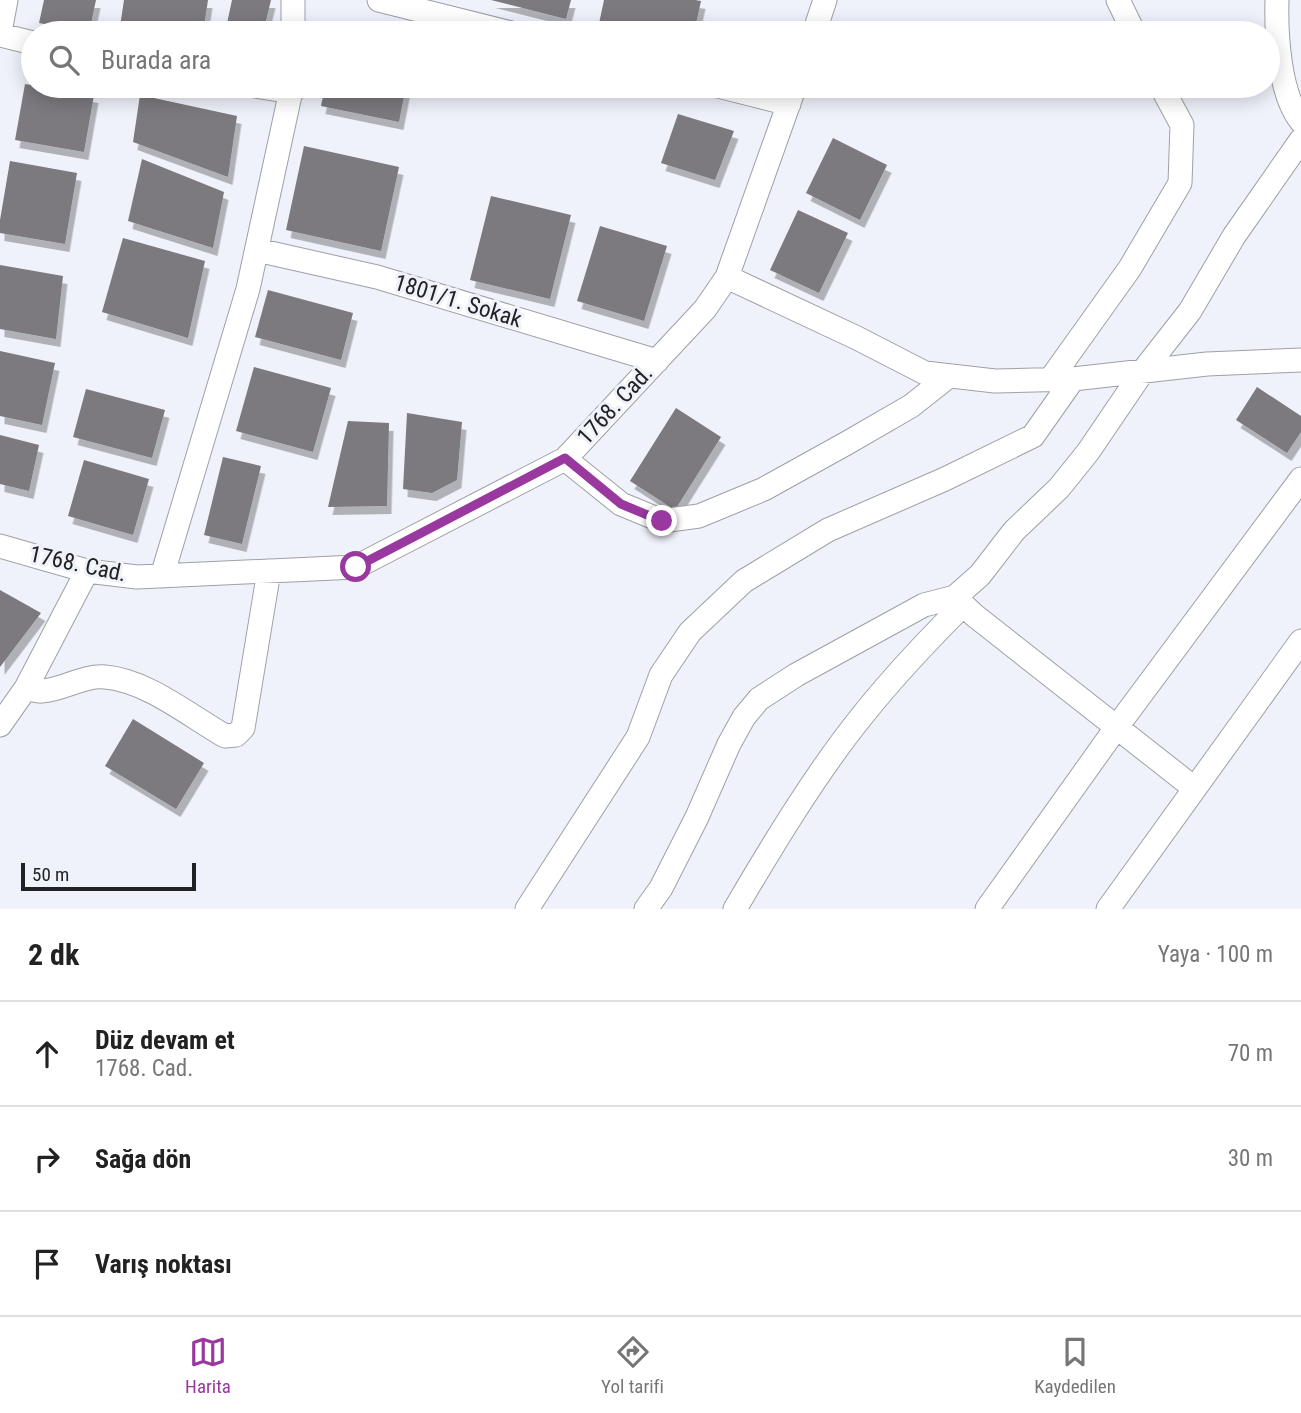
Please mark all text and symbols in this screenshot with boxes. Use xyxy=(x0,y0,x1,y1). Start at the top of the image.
search box xyxy=(21,21,1280,98)
icon: search xyxy=(45,41,83,79)
text: Burada ara xyxy=(101,45,211,75)
street label: 1801/1. Sokak xyxy=(391,269,526,333)
street label: 1768. Cad. xyxy=(572,360,658,450)
route end xyxy=(646,505,677,536)
street label: 1768. Cad. xyxy=(27,541,129,587)
route start xyxy=(340,551,371,582)
scale bar xyxy=(21,860,196,892)
text: 50 m xyxy=(32,863,69,886)
text: 2 dk xyxy=(28,937,79,972)
text: Yaya · 100 m xyxy=(1158,941,1273,968)
text: Düz devam et xyxy=(95,1025,235,1055)
icon: ahead xyxy=(28,1035,66,1073)
text: 70 m xyxy=(1228,1040,1273,1067)
text: 1768. Cad. xyxy=(95,1055,193,1082)
icon: right xyxy=(28,1140,66,1178)
text: Sağa dön xyxy=(95,1144,191,1174)
text: 30 m xyxy=(1228,1145,1273,1172)
icon: arrive xyxy=(28,1245,66,1283)
text: Varış noktası xyxy=(95,1249,232,1279)
tab: Harita xyxy=(185,1333,231,1398)
tab: Yol tarifi xyxy=(601,1333,664,1398)
tab: Kaydedilen xyxy=(1034,1333,1116,1398)

